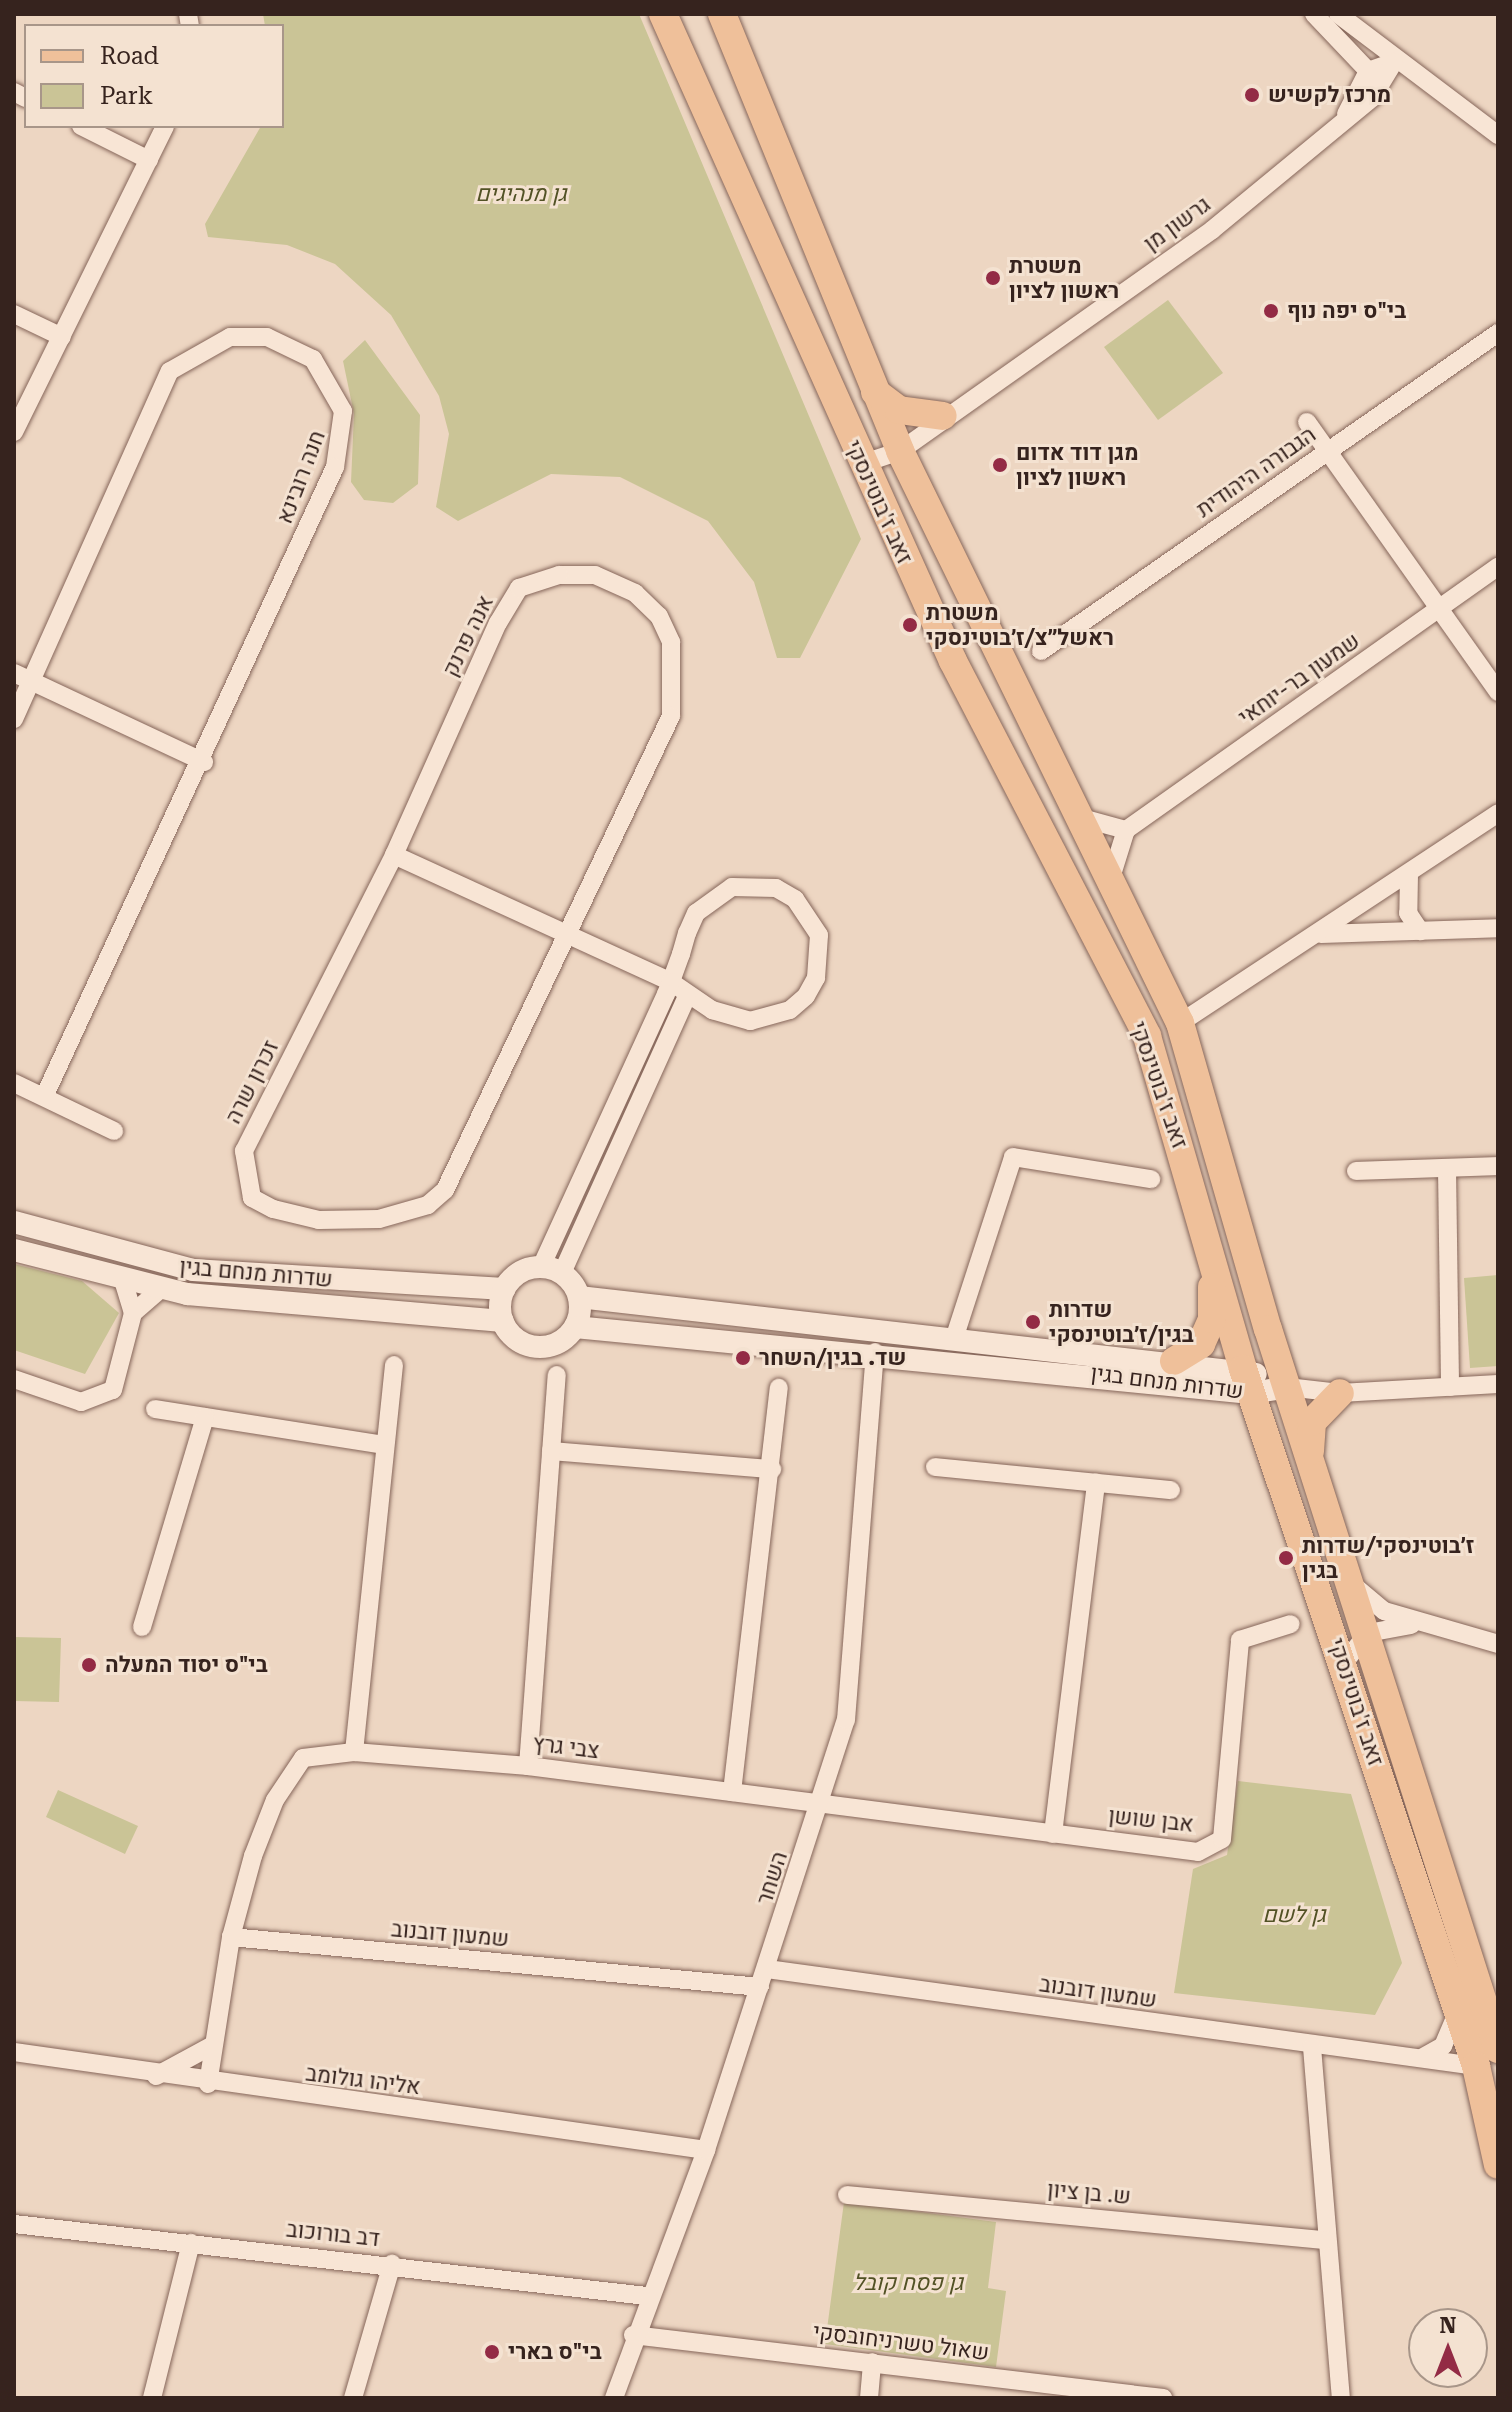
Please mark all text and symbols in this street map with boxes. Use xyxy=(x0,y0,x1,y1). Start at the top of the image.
legend xyxy=(24,24,284,128)
text: Road xyxy=(100,42,159,70)
text: Park xyxy=(100,82,153,110)
place label: מרכז לקשיש xyxy=(1268,82,1391,108)
marker: מרכז לקשיש xyxy=(1243,86,1261,104)
park label: גן מנהיגים xyxy=(475,181,567,207)
street label: גרשון מן xyxy=(1139,191,1215,257)
place label: משטרת ראשון לציון xyxy=(1009,252,1119,304)
marker: משטרת ראשון לציון xyxy=(984,269,1002,287)
place label: בי"ס יפה נוף xyxy=(1287,298,1406,324)
marker: בי"ס יפה נוף xyxy=(1262,302,1280,320)
street label: הגבורה היהודית xyxy=(1191,421,1321,523)
street label: חנה רובינא xyxy=(271,427,331,527)
street label: זאב ז'בוטינסקי xyxy=(840,436,918,568)
place label: מגן דוד אדום ראשון לציון xyxy=(1016,439,1139,490)
marker: מגן דוד אדום ראשון לציון xyxy=(991,456,1009,474)
street label: אנה פרנק xyxy=(437,591,499,681)
place label: משטרת ראשל״צ/ז׳בוטינסקי xyxy=(926,599,1114,650)
marker: משטרת ראשל״צ/ז׳בוטינסקי xyxy=(901,616,919,634)
street label: שמעון בר-יוחאי xyxy=(1233,628,1365,730)
street label: זאב ז'בוטינסקי xyxy=(1125,1018,1193,1152)
street label: זכרון שרה xyxy=(220,1036,284,1128)
street label: שדרות מנחם בגין xyxy=(178,1253,334,1293)
place label: שדרות בגין/ז׳בוטינסקי xyxy=(1049,1296,1194,1348)
marker: שדרות בגין/ז׳בוטינסקי xyxy=(1024,1313,1042,1331)
place label: שד. בגין/השחר xyxy=(759,1345,906,1371)
marker: שד. בגין/השחר xyxy=(734,1349,752,1367)
street label: שדרות מנחם בגין xyxy=(1089,1360,1245,1404)
place label: ז׳בוטינסקי/שדרות בגין xyxy=(1302,1532,1474,1584)
marker: ז׳בוטינסקי/שדרות בגין xyxy=(1277,1549,1295,1567)
street label: זאב ז'בוטינסקי xyxy=(1323,1635,1389,1769)
place label: בי"ס יסוד המעלה xyxy=(105,1652,268,1678)
marker: בי"ס יסוד המעלה xyxy=(80,1656,98,1674)
street label: צבי גרץ xyxy=(531,1730,601,1764)
street label: אבן שושן xyxy=(1107,1802,1195,1838)
street label: השחר xyxy=(751,1848,793,1908)
park label: גן לשם xyxy=(1262,1902,1326,1928)
street label: שמעון דובנוב xyxy=(390,1916,510,1952)
street label: שמעון דובנוב xyxy=(1038,1971,1158,2013)
street label: אליהו גולומב xyxy=(304,2060,422,2100)
street label: ש. בן ציון xyxy=(1046,2176,1132,2210)
street label: דב בורוכוב xyxy=(285,2216,381,2252)
park label: גן פסח קובל xyxy=(853,2270,963,2296)
north arrow xyxy=(1408,2308,1488,2388)
text: N xyxy=(1440,2313,1456,2338)
street label: שאול טשרניחובסקי xyxy=(811,2318,991,2366)
place label: בי"ס בארי xyxy=(508,2339,602,2365)
marker: בי"ס בארי xyxy=(483,2343,501,2361)

